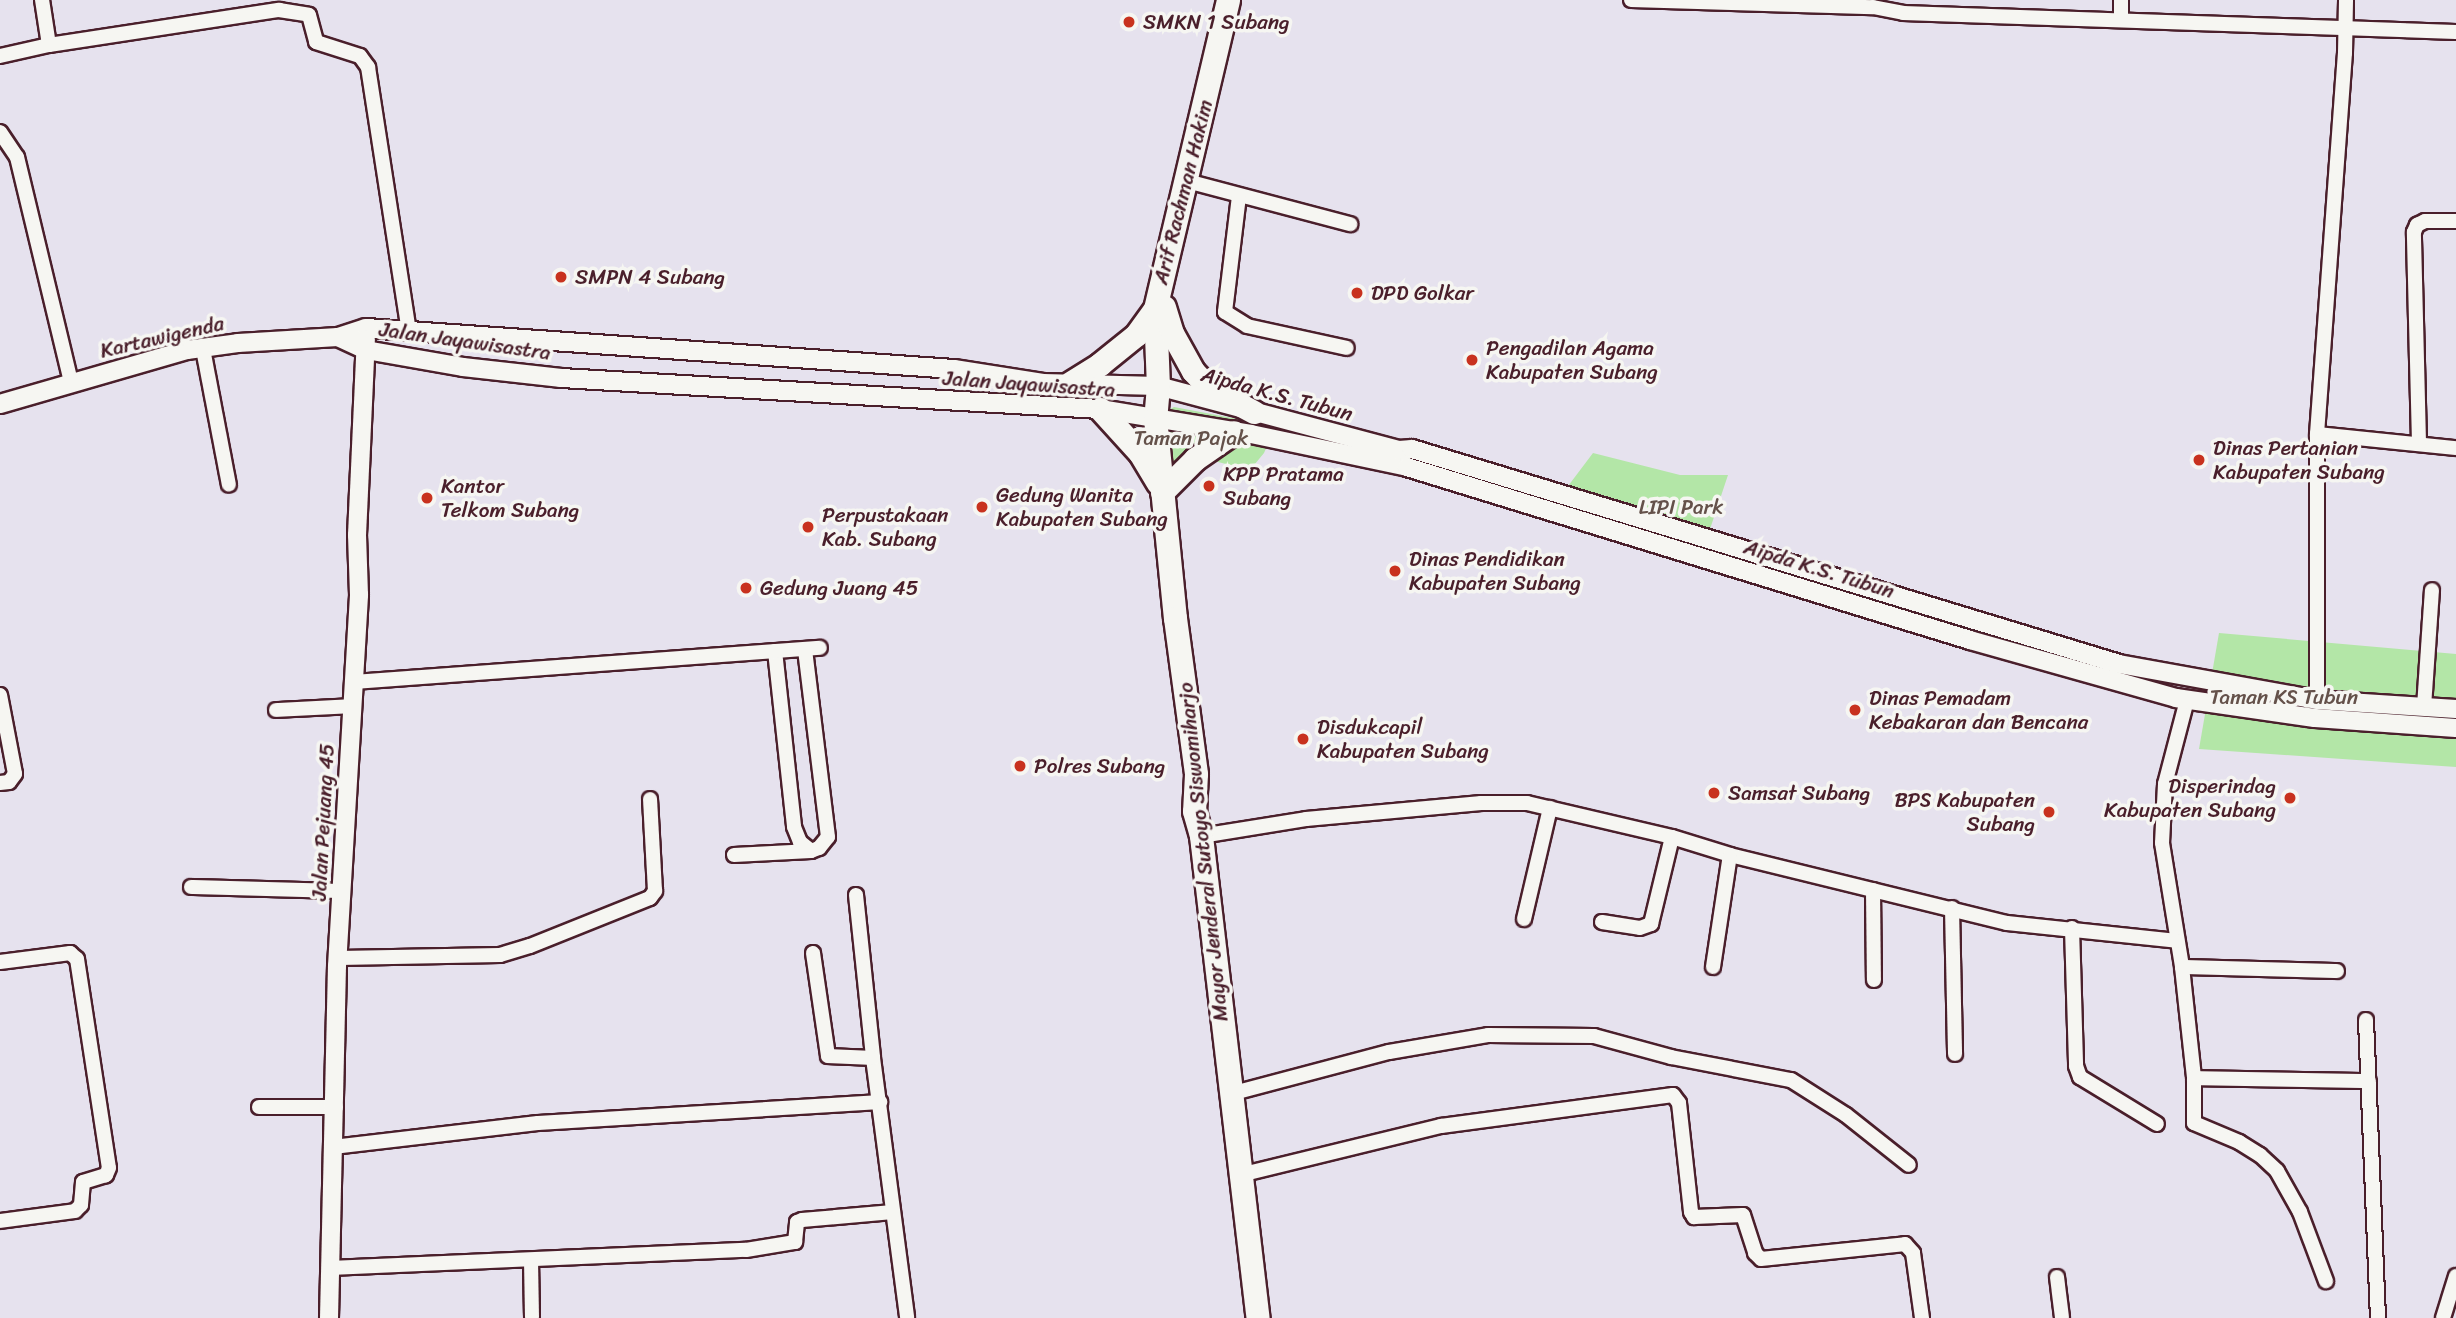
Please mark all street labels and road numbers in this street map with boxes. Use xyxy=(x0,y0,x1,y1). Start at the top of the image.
street label: Arif Rachman Hakim xyxy=(1148,97,1218,287)
street label: Kartawigenda xyxy=(98,311,226,363)
street label: Jalan Jayawisastra xyxy=(378,316,552,366)
street label: Aipda K.S. Tubun xyxy=(1198,362,1356,426)
street label: Jalan Jayawisastra xyxy=(942,365,1116,403)
street label: Aipda K.S. Tubun xyxy=(1740,534,1898,604)
street label: Mayor Jenderal Sutoyo Siswomiharjo xyxy=(1173,681,1233,1023)
street label: Jalan Pejuang 45 xyxy=(306,742,340,902)

